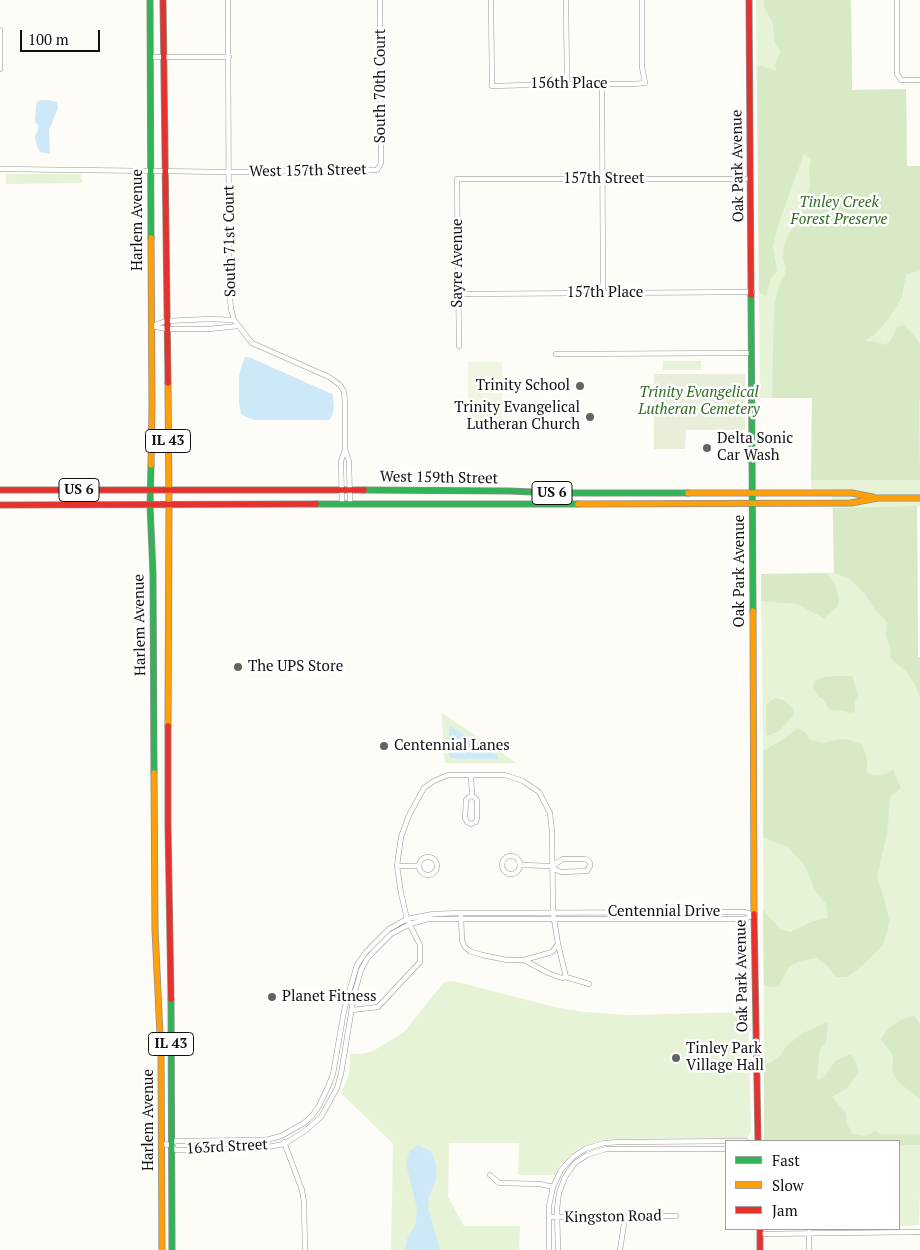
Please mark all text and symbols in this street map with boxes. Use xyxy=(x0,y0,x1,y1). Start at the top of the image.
scale bar xyxy=(22,20,102,52)
text: 100 m xyxy=(28,29,69,49)
street label: South 70th Court xyxy=(372,29,390,143)
street label: 156th Place xyxy=(530,75,608,93)
street label: Oak Park Avenue xyxy=(728,109,748,223)
street label: West 157th Street xyxy=(249,161,367,181)
street label: Harlem Avenue xyxy=(129,169,147,271)
street label: 157th Street xyxy=(563,170,645,188)
street label: South 71st Court xyxy=(220,185,240,297)
park label: Tinley Creek Forest Preserve xyxy=(791,194,887,229)
street label: Sayre Avenue xyxy=(449,218,467,308)
street label: 157th Place xyxy=(567,284,643,302)
place label: Trinity School xyxy=(476,377,570,395)
marker: Trinity School xyxy=(574,380,586,392)
park label: Trinity Evangelical Lutheran Cemetery xyxy=(638,384,760,419)
place label: Trinity Evangelical Lutheran Church xyxy=(454,399,580,434)
marker: Trinity Evangelical Lutheran Church xyxy=(584,411,596,423)
road number: IL 43 xyxy=(146,430,190,452)
place label: Delta Sonic Car Wash xyxy=(717,430,793,465)
marker: Delta Sonic Car Wash xyxy=(701,442,713,454)
street label: West 159th Street xyxy=(380,468,498,488)
road number: US 6 xyxy=(59,478,99,502)
road number: US 6 xyxy=(532,482,572,504)
street label: Oak Park Avenue xyxy=(731,515,749,627)
street label: Harlem Avenue xyxy=(130,574,150,676)
place label: The UPS Store xyxy=(248,658,343,676)
marker: The UPS Store xyxy=(232,661,244,673)
place label: Centennial Lanes xyxy=(394,737,510,755)
marker: Centennial Lanes xyxy=(378,740,390,752)
street label: Centennial Drive xyxy=(608,903,720,921)
street label: Oak Park Avenue xyxy=(732,919,752,1033)
place label: Planet Fitness xyxy=(282,988,376,1006)
marker: Planet Fitness xyxy=(266,991,278,1003)
road number: IL 43 xyxy=(148,1032,194,1056)
place label: Tinley Park Village Hall xyxy=(686,1040,764,1075)
marker: Tinley Park Village Hall xyxy=(670,1052,682,1064)
street label: Harlem Avenue xyxy=(140,1069,158,1171)
street label: 163rd Street xyxy=(186,1136,268,1158)
legend xyxy=(725,1140,900,1230)
text: Fast xyxy=(772,1150,800,1170)
text: Slow xyxy=(772,1175,804,1195)
text: Jam xyxy=(772,1200,798,1220)
street label: Kingston Road xyxy=(564,1207,662,1227)

